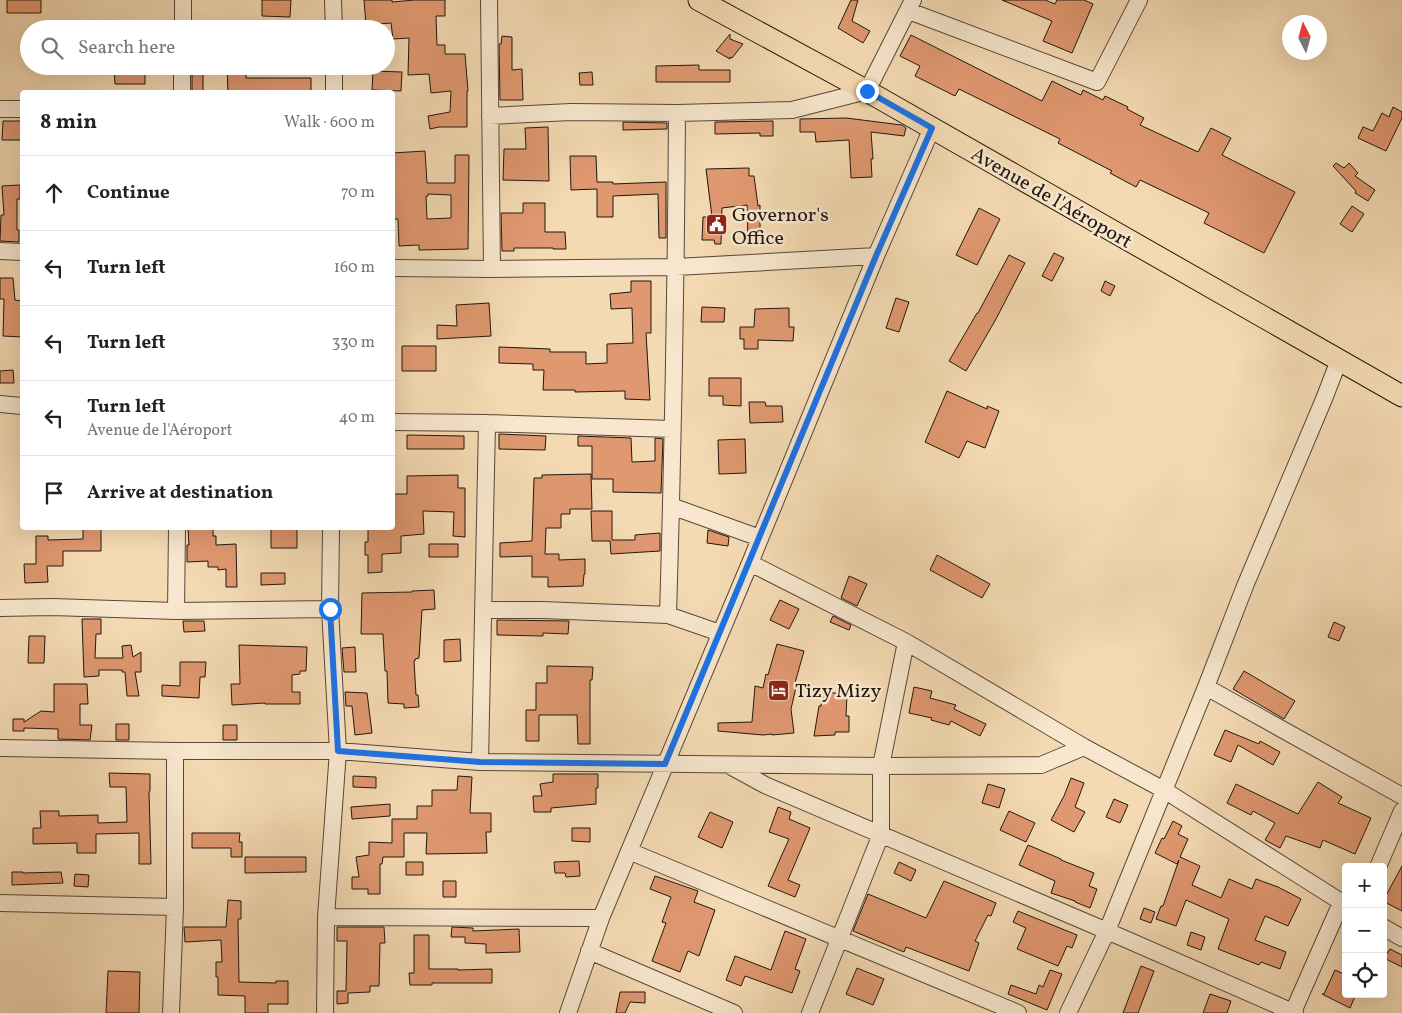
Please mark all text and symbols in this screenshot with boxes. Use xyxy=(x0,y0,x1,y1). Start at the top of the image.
north arrow xyxy=(1282,15,1327,60)
search box xyxy=(20,20,395,75)
icon: search xyxy=(38,34,66,62)
text: Search here xyxy=(78,35,175,61)
route end xyxy=(856,80,879,103)
text: 8 min xyxy=(40,108,97,137)
text: Walk · 600 m xyxy=(284,112,375,134)
street label: Avenue de l'Aéroport xyxy=(965,141,1137,256)
icon: ahead xyxy=(40,179,68,207)
text: Continue xyxy=(87,180,170,206)
text: 70 m xyxy=(341,182,375,204)
place label: Governor's Office xyxy=(732,202,829,253)
public building icon: Governor's Office xyxy=(704,213,728,237)
icon: left xyxy=(40,254,68,282)
text: Turn left xyxy=(87,255,166,281)
text: 160 m xyxy=(334,257,375,279)
icon: left xyxy=(40,329,68,357)
text: Turn left xyxy=(87,330,166,356)
text: 330 m xyxy=(332,332,375,354)
text: Turn left xyxy=(87,394,166,420)
icon: left xyxy=(40,404,68,432)
text: 40 m xyxy=(339,407,375,429)
text: Avenue de l'Aéroport xyxy=(87,420,232,442)
icon: arrive xyxy=(40,479,68,507)
text: Arrive at destination xyxy=(87,480,273,506)
route start xyxy=(319,598,342,621)
hotel icon: Tizy Mizy xyxy=(767,678,791,702)
place label: Tizy Mizy xyxy=(795,678,882,706)
map controls xyxy=(1342,863,1387,998)
button: + xyxy=(1342,863,1387,908)
button: − xyxy=(1342,908,1387,953)
button: locate xyxy=(1342,953,1387,998)

